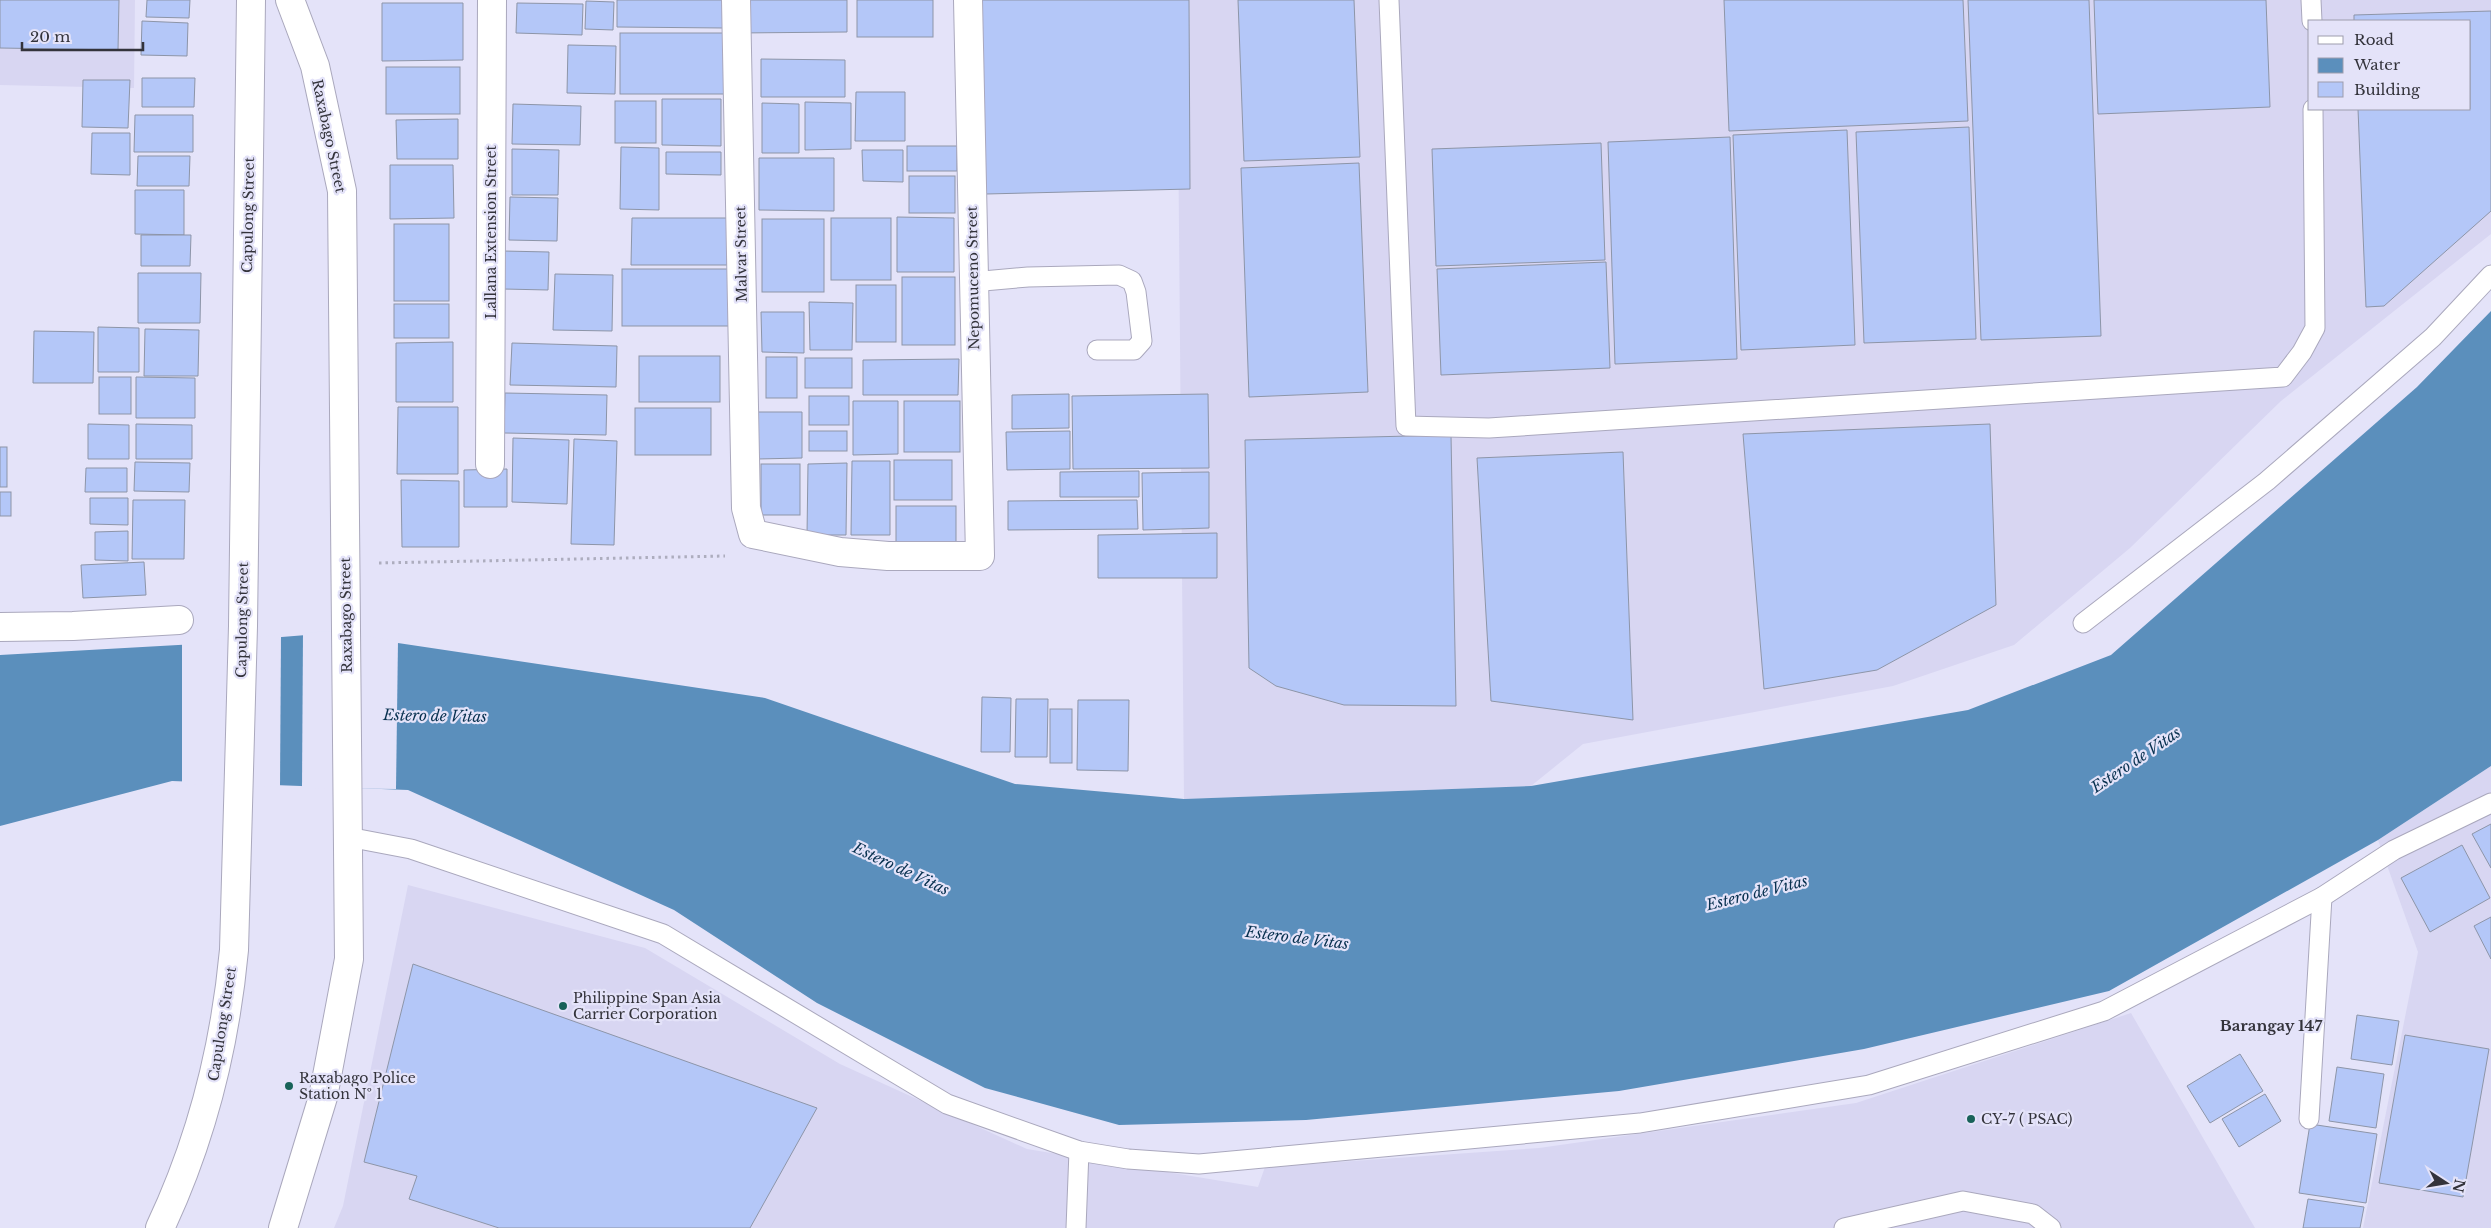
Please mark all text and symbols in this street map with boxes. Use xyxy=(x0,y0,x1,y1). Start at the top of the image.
scale bar xyxy=(22,20,144,52)
legend xyxy=(2308,20,2471,110)
text: 20 m xyxy=(30,27,70,46)
text: Road xyxy=(2354,30,2394,49)
text: Water xyxy=(2353,55,2401,74)
street label: Raxabago Street xyxy=(308,78,350,195)
text: Building xyxy=(2354,80,2421,99)
street label: Lallana Extension Street xyxy=(482,144,500,319)
street label: Capulong Street xyxy=(238,156,258,273)
street label: Malvar Street xyxy=(731,205,751,302)
street label: Nepomuceno Street xyxy=(963,205,983,350)
street label: Raxabago Street xyxy=(336,556,356,673)
street label: Capulong Street xyxy=(232,561,252,678)
water label: Estero de Vitas xyxy=(382,705,487,726)
water label: Estero de Vitas xyxy=(2087,723,2184,797)
water label: Estero de Vitas xyxy=(849,838,953,899)
water label: Estero de Vitas xyxy=(1703,871,1810,915)
water label: Estero de Vitas xyxy=(1243,922,1350,953)
street label: Capulong Street xyxy=(204,965,240,1082)
place label: Philippine Span Asia Carrier Corporation xyxy=(573,989,721,1023)
marker: Philippine Span Asia Carrier Corporation xyxy=(557,1000,569,1012)
district label: Barangay 147 xyxy=(2220,1016,2322,1035)
place label: Raxabago Police Station № 1 xyxy=(299,1069,416,1103)
marker: Raxabago Police Station № 1 xyxy=(283,1080,295,1092)
place label: CY-7 ( PSAC) xyxy=(1981,1110,2072,1128)
marker: CY-7 ( PSAC) xyxy=(1965,1113,1977,1125)
north arrow xyxy=(2421,1158,2471,1208)
text: N xyxy=(2449,1177,2469,1194)

